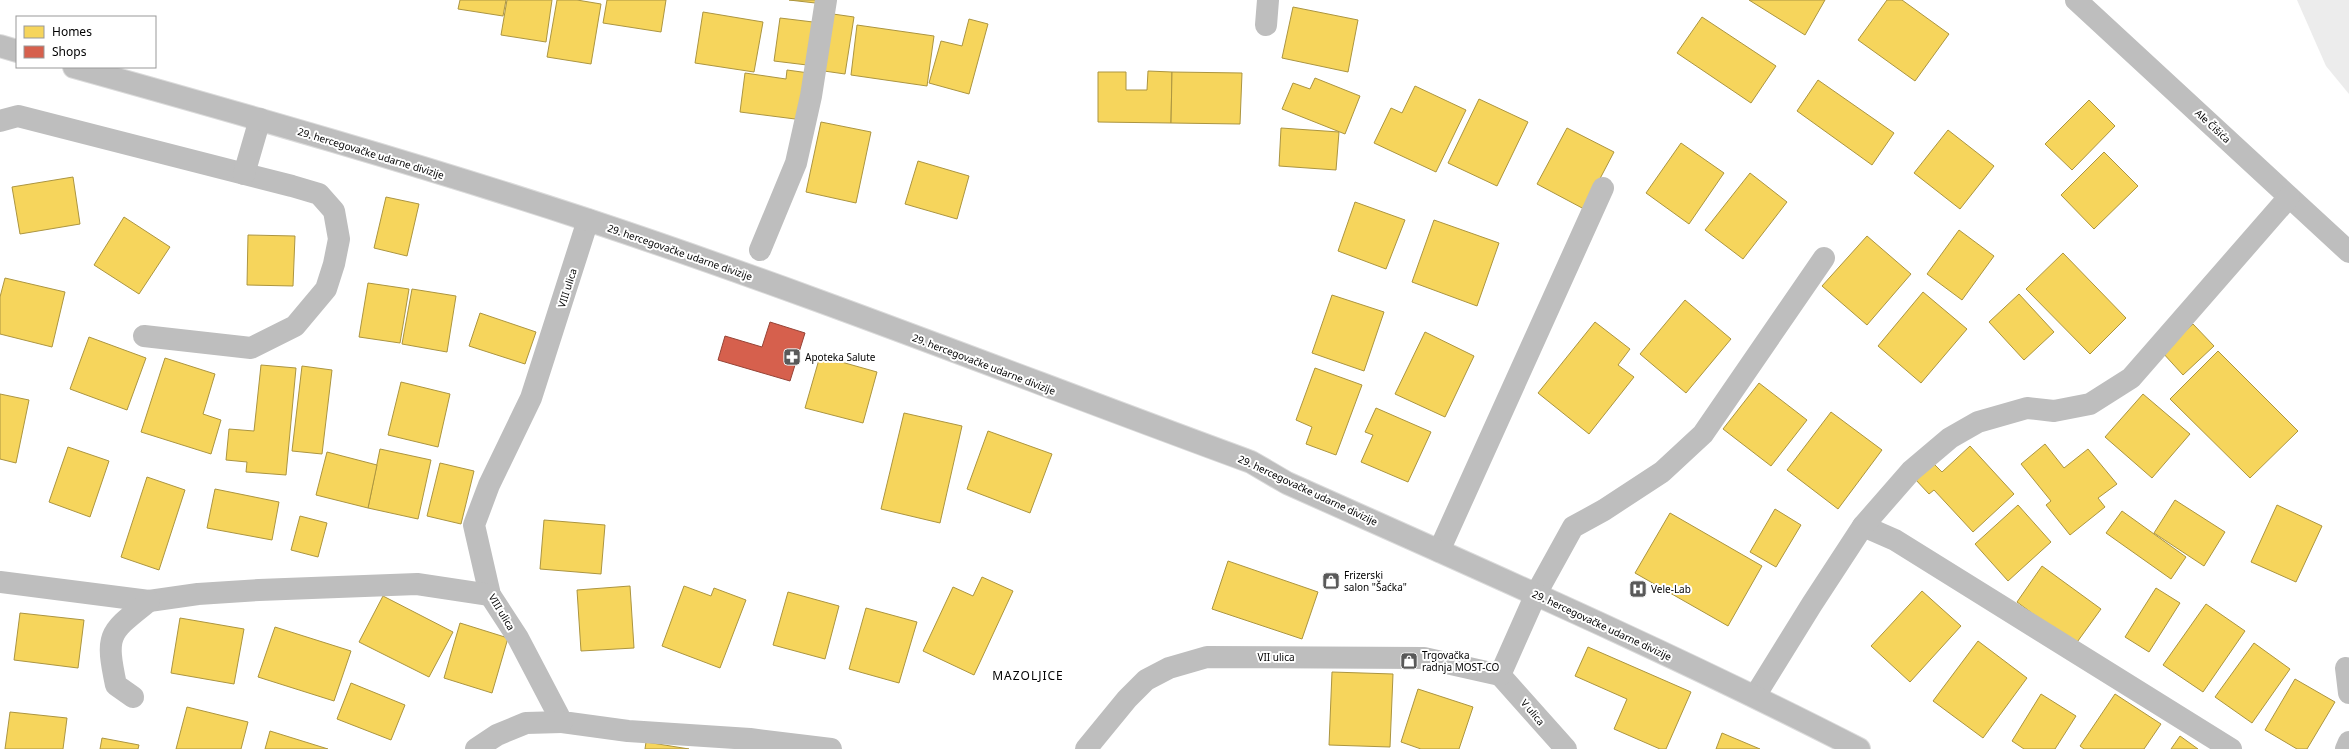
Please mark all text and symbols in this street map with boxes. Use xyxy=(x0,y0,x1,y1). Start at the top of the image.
legend xyxy=(16,16,156,68)
text: Homes xyxy=(52,23,92,40)
text: Shops xyxy=(52,43,87,60)
street label: Ale Čišića xyxy=(2192,106,2234,146)
street label: 29. hercegovačke udarne divizije xyxy=(296,124,446,182)
street label: 29. hercegovačke udarne divizije xyxy=(606,221,755,284)
street label: VIII ulica xyxy=(554,267,580,309)
street label: 29. hercegovačke udarne divizije xyxy=(910,330,1058,398)
pharmacy icon: Apoteka Salute xyxy=(782,347,802,367)
place label: Apoteka Salute xyxy=(805,350,876,364)
street label: 29. hercegovačke udarne divizije xyxy=(1236,451,1380,529)
place label: Frizerski salon "Šaćka" xyxy=(1344,568,1407,594)
shop icon: Frizerski salon "Šaćka" xyxy=(1321,571,1341,591)
hospital icon: Vele-Lab xyxy=(1628,579,1648,599)
place label: Vele-Lab xyxy=(1651,582,1691,596)
street label: 29. hercegovačke udarne divizije xyxy=(1530,586,1674,664)
street label: VIII ulica xyxy=(486,591,518,633)
place label: Trgovačka radnja MOST-CO xyxy=(1422,648,1500,674)
street label: VII ulica xyxy=(1257,650,1295,664)
shop icon: Trgovačka radnja MOST-CO xyxy=(1399,651,1419,671)
district label: MAZOLJICE xyxy=(992,667,1064,684)
street label: V ulica xyxy=(1518,696,1548,728)

